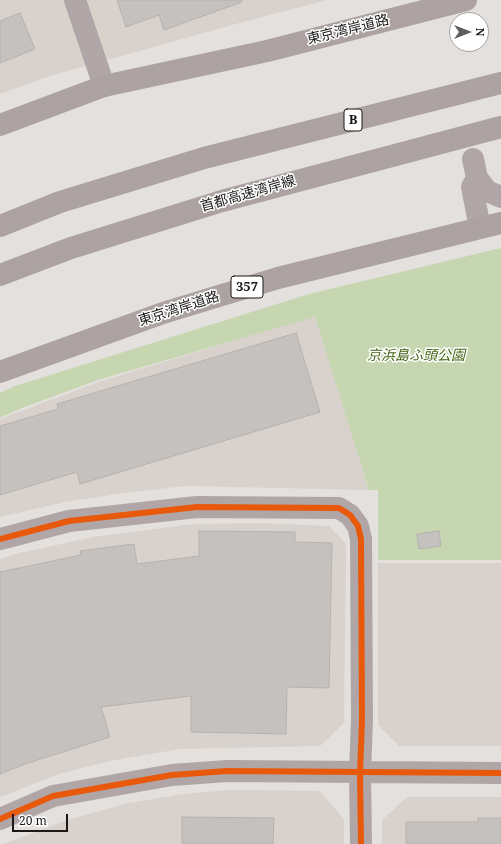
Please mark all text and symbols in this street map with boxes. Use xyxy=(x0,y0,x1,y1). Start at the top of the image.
street label: 東京湾岸道路 xyxy=(305,12,391,48)
north arrow xyxy=(449,12,489,52)
text: N xyxy=(473,28,488,36)
road number: B xyxy=(344,109,362,131)
street label: 首都高速湾岸線 xyxy=(199,172,297,216)
road number: 357 xyxy=(231,276,263,298)
street label: 東京湾岸道路 xyxy=(136,288,222,330)
park label: 京浜島ふ頭公園 xyxy=(367,348,465,364)
scale bar xyxy=(14,806,70,832)
text: 20 m xyxy=(19,812,47,829)

